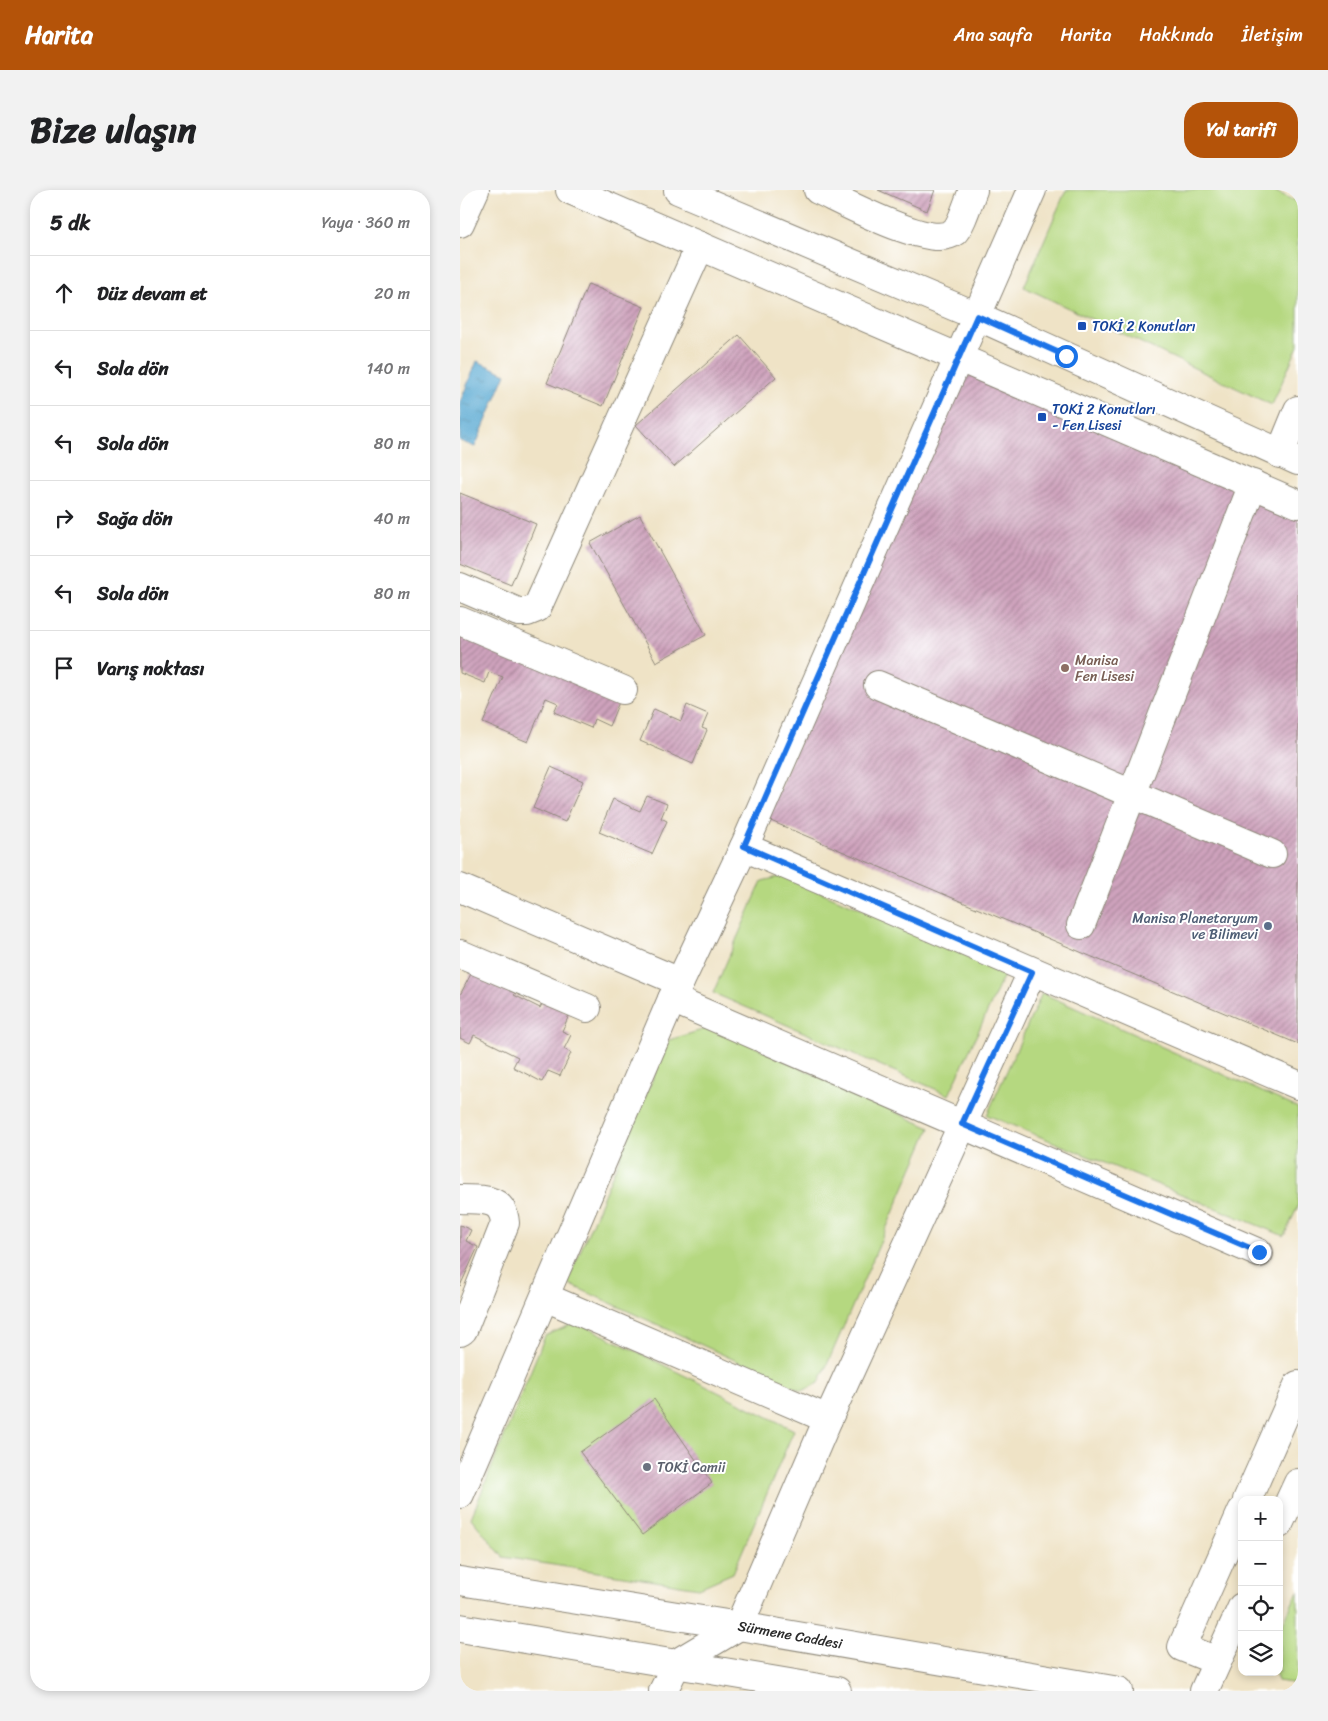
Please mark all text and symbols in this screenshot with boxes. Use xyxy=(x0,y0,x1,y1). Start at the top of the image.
text: Harita xyxy=(25,14,93,56)
text: Ana sayfa xyxy=(954,19,1032,51)
text: Harita xyxy=(1060,19,1111,51)
text: Hakkında xyxy=(1139,19,1214,51)
text: İletişim xyxy=(1242,19,1303,51)
text: Bize ulaşın xyxy=(30,99,196,161)
button: Yol tarifi xyxy=(1184,102,1298,158)
text: 5 dk xyxy=(50,204,91,242)
text: Yaya · 360 m xyxy=(321,208,410,237)
text: Düz devam et xyxy=(97,277,208,310)
icon: ahead xyxy=(50,279,78,307)
text: 20 m xyxy=(374,279,410,308)
place label: TOKİ 2 Konutları xyxy=(1092,314,1196,339)
marker: TOKİ 2 Konutları xyxy=(1076,320,1088,332)
route start xyxy=(1055,345,1078,368)
text: Sola dön xyxy=(97,352,168,385)
icon: left xyxy=(50,354,78,382)
text: 140 m xyxy=(367,354,410,383)
place label: TOKİ 2 Konutları - Fen Lisesi xyxy=(1052,397,1156,438)
marker: TOKİ 2 Konutları - Fen Lisesi xyxy=(1036,411,1048,423)
text: Sola dön xyxy=(97,427,168,460)
icon: left xyxy=(50,429,78,457)
text: 80 m xyxy=(374,429,410,458)
text: Sağa dön xyxy=(97,502,172,535)
icon: right xyxy=(50,504,78,532)
text: 40 m xyxy=(373,504,410,533)
text: Sola dön xyxy=(97,577,168,610)
icon: left xyxy=(50,579,78,607)
text: 80 m xyxy=(374,579,410,608)
place label: Manisa Fen Lisesi xyxy=(1075,648,1135,689)
text: Varış noktası xyxy=(97,652,204,685)
icon: arrive xyxy=(50,654,78,682)
marker: Manisa Fen Lisesi xyxy=(1059,662,1071,674)
place label: Manisa Planetaryum ve Bilimevi xyxy=(1132,906,1259,947)
marker: Manisa Planetaryum ve Bilimevi xyxy=(1262,920,1274,932)
route end xyxy=(1248,1241,1271,1264)
place label: TOKİ Camii xyxy=(657,1455,727,1480)
marker: TOKİ Camii xyxy=(641,1461,653,1473)
map controls xyxy=(1238,1496,1283,1676)
button: + xyxy=(1238,1496,1283,1541)
button: − xyxy=(1238,1541,1283,1586)
button: locate xyxy=(1238,1586,1283,1631)
street label: Sürmene Caddesi xyxy=(736,1614,845,1657)
button: layers xyxy=(1238,1631,1283,1676)

